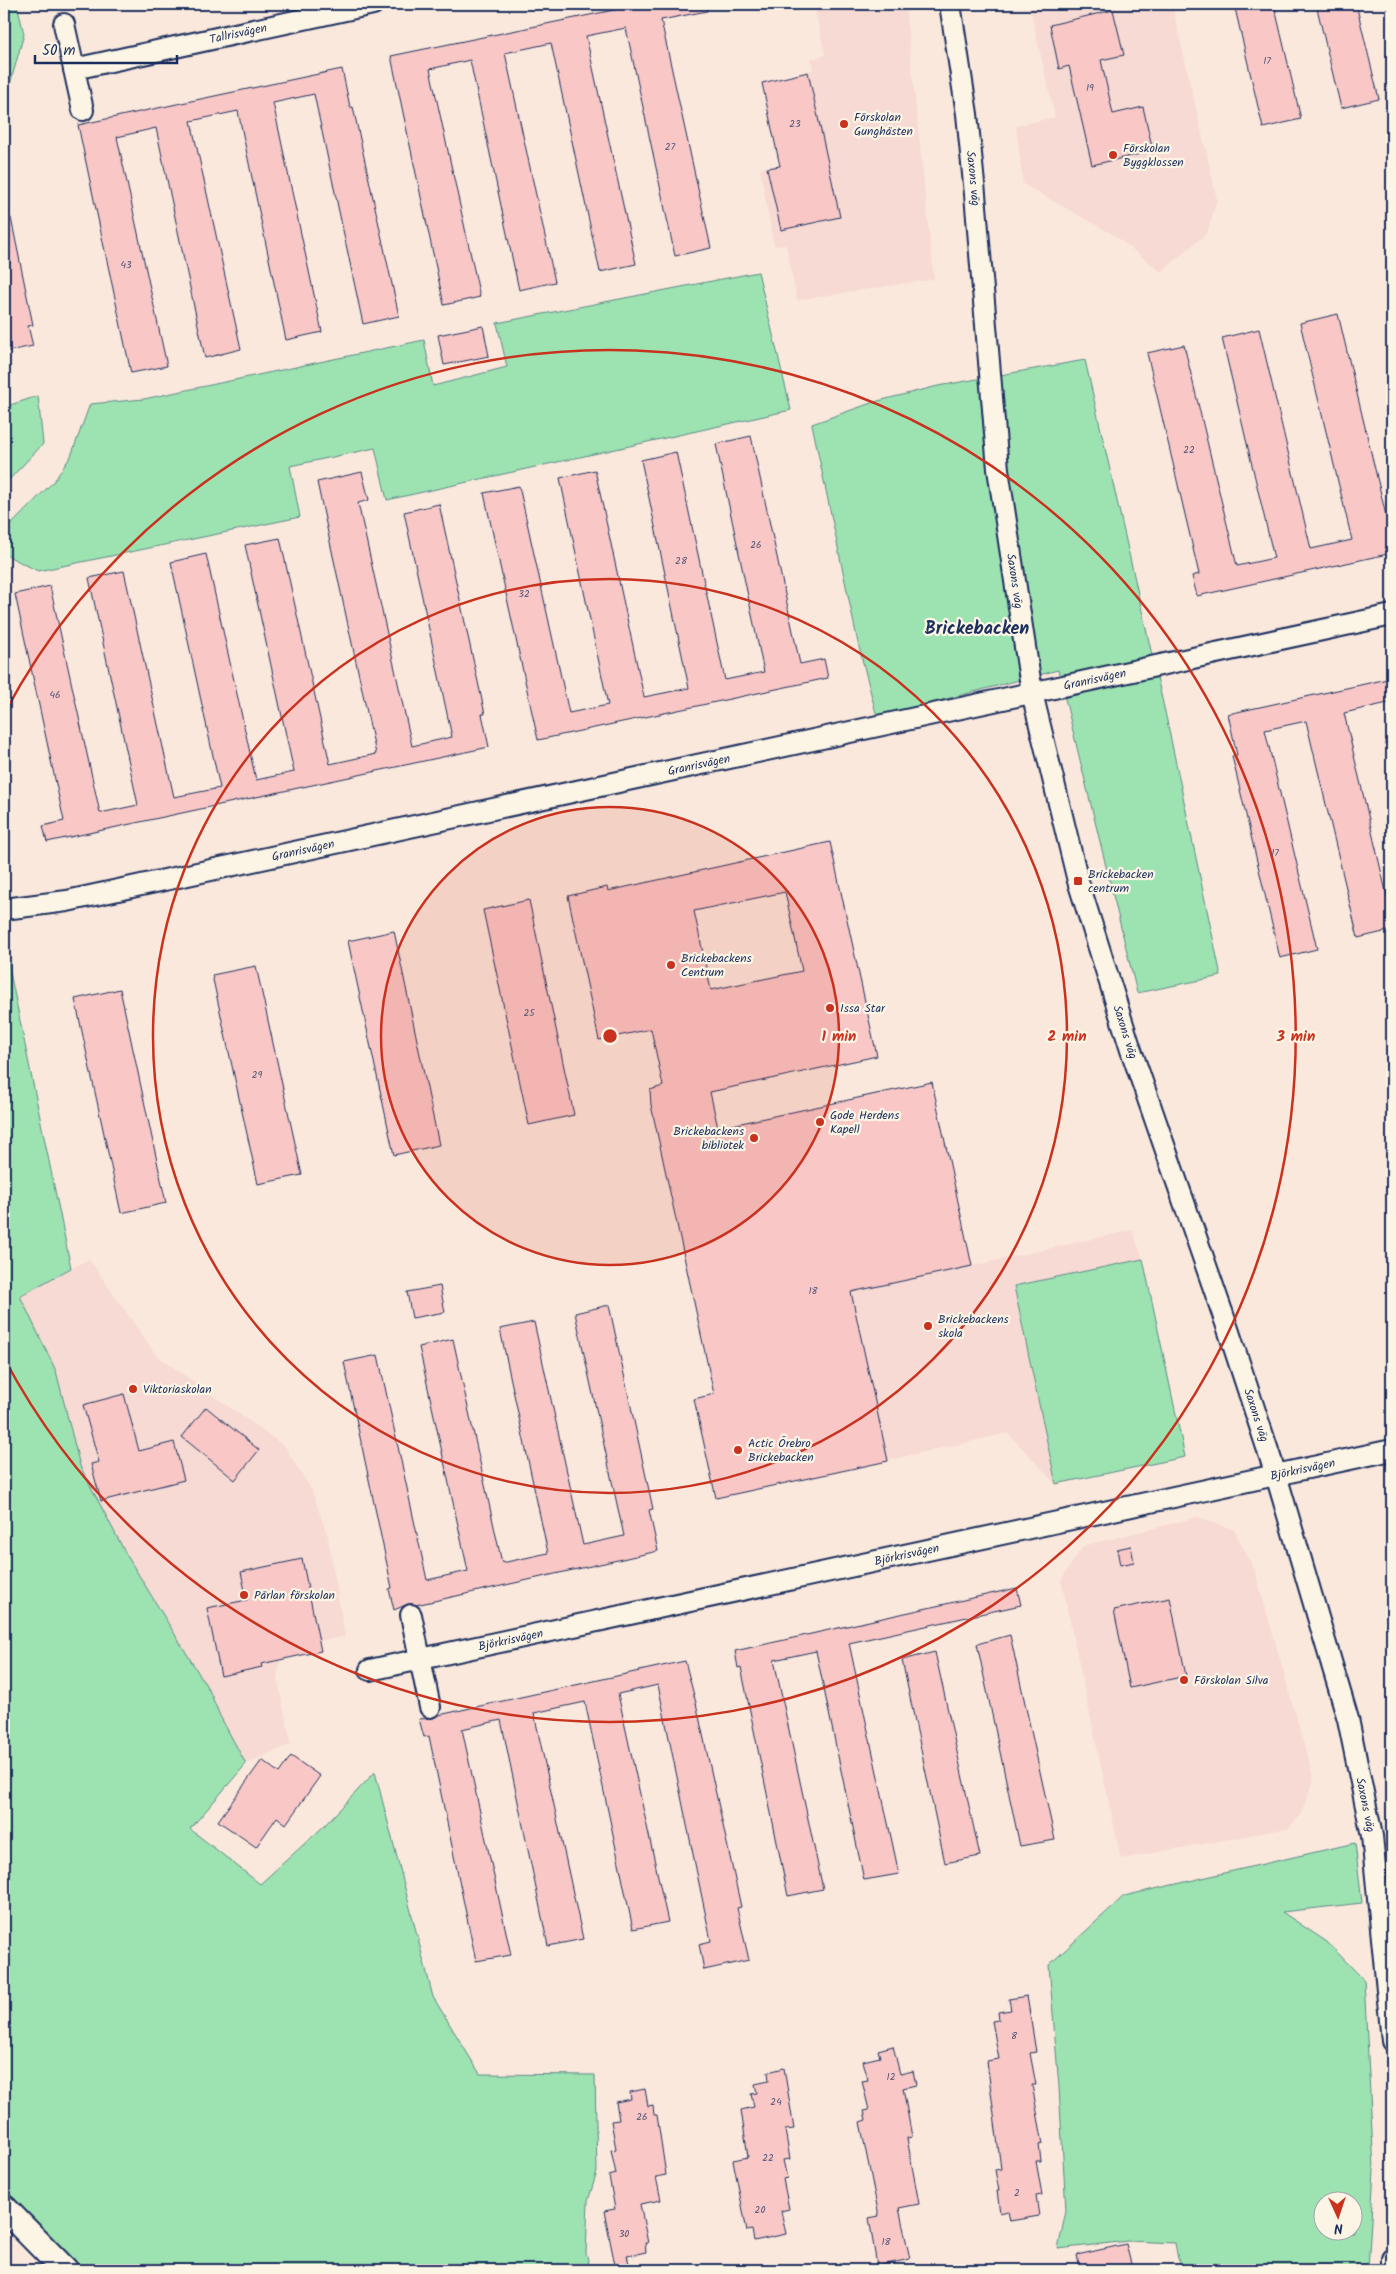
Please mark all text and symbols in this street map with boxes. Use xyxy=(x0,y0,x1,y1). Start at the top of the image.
street label: Tallrisvägen xyxy=(208,18,269,49)
scale bar xyxy=(35,32,178,64)
text: 50 m xyxy=(42,39,76,63)
house number: 17 xyxy=(1263,53,1271,69)
house number: 19 xyxy=(1086,80,1094,96)
place label: Förskolan Gunghästen xyxy=(854,108,913,141)
house number: 23 xyxy=(789,116,801,132)
marker: Förskolan Gunghästen xyxy=(838,118,850,130)
house number: 27 xyxy=(665,139,676,155)
place label: Förskolan Byggklossen xyxy=(1123,139,1184,172)
marker: Förskolan Byggklossen xyxy=(1107,149,1119,161)
street label: Saxons väg xyxy=(961,150,985,207)
house number: 43 xyxy=(120,257,132,273)
house number: 22 xyxy=(1183,442,1195,458)
house number: 26 xyxy=(750,537,762,553)
street label: Saxons väg xyxy=(1001,552,1029,610)
house number: 28 xyxy=(675,553,688,569)
house number: 32 xyxy=(518,586,530,602)
district label: Brickebacken xyxy=(925,615,1029,644)
street label: Granrisvägen xyxy=(1062,663,1128,695)
house number: 46 xyxy=(49,687,61,703)
street label: Granrisvägen xyxy=(666,749,732,781)
street label: Granrisvägen xyxy=(270,834,336,866)
house number: 17 xyxy=(1271,845,1279,861)
place label: Brickebacken centrum xyxy=(1088,865,1154,898)
marker: Brickebacken centrum xyxy=(1072,875,1084,887)
place label: Brickebackens Centrum xyxy=(681,949,752,982)
marker: Brickebackens Centrum xyxy=(665,959,677,971)
place label: Issa Star xyxy=(840,999,886,1018)
marker: Issa Star xyxy=(824,1002,836,1014)
street label: Saxons väg xyxy=(1108,1003,1143,1062)
house number: 25 xyxy=(523,1005,535,1021)
text: 1 min xyxy=(822,1025,856,1049)
text: 2 min xyxy=(1047,1025,1087,1049)
text: 3 min xyxy=(1276,1025,1315,1049)
centre of rings xyxy=(601,1027,619,1045)
house number: 29 xyxy=(252,1067,262,1083)
place label: Gode Herdens Kapell xyxy=(830,1106,899,1139)
marker: Gode Herdens Kapell xyxy=(814,1116,826,1128)
place label: Brickebackens bibliotek xyxy=(673,1122,744,1155)
marker: Brickebackens bibliotek xyxy=(748,1132,760,1144)
house number: 18 xyxy=(808,1283,819,1299)
place label: Brickebackens skola xyxy=(938,1310,1009,1343)
marker: Brickebackens skola xyxy=(922,1320,934,1332)
place label: Viktoriaskolan xyxy=(143,1380,212,1399)
marker: Viktoriaskolan xyxy=(127,1383,139,1395)
street label: Saxons väg xyxy=(1239,1386,1274,1445)
place label: Actic Örebro Brickebacken xyxy=(748,1434,814,1467)
marker: Actic Örebro Brickebacken xyxy=(732,1444,744,1456)
street label: Björkrisvägen xyxy=(1268,1453,1337,1485)
street label: Björkrisvägen xyxy=(872,1538,941,1571)
place label: Pärlan förskolan xyxy=(254,1586,335,1605)
marker: Pärlan förskolan xyxy=(238,1589,250,1601)
street label: Björkrisvägen xyxy=(477,1623,545,1656)
place label: Förskolan Silva xyxy=(1194,1671,1269,1690)
marker: Förskolan Silva xyxy=(1178,1674,1190,1686)
street label: Saxons väg xyxy=(1351,1776,1381,1834)
house number: 8 xyxy=(1011,2028,1018,2044)
house number: 12 xyxy=(887,2069,896,2085)
house number: 24 xyxy=(770,2094,782,2110)
house number: 26 xyxy=(636,2109,648,2125)
house number: 22 xyxy=(762,2150,774,2166)
house number: 2 xyxy=(1014,2185,1020,2201)
north arrow xyxy=(1314,2192,1364,2242)
house number: 20 xyxy=(755,2202,765,2218)
text: N xyxy=(1333,2217,1344,2239)
house number: 30 xyxy=(619,2226,629,2242)
house number: 18 xyxy=(881,2234,892,2250)

